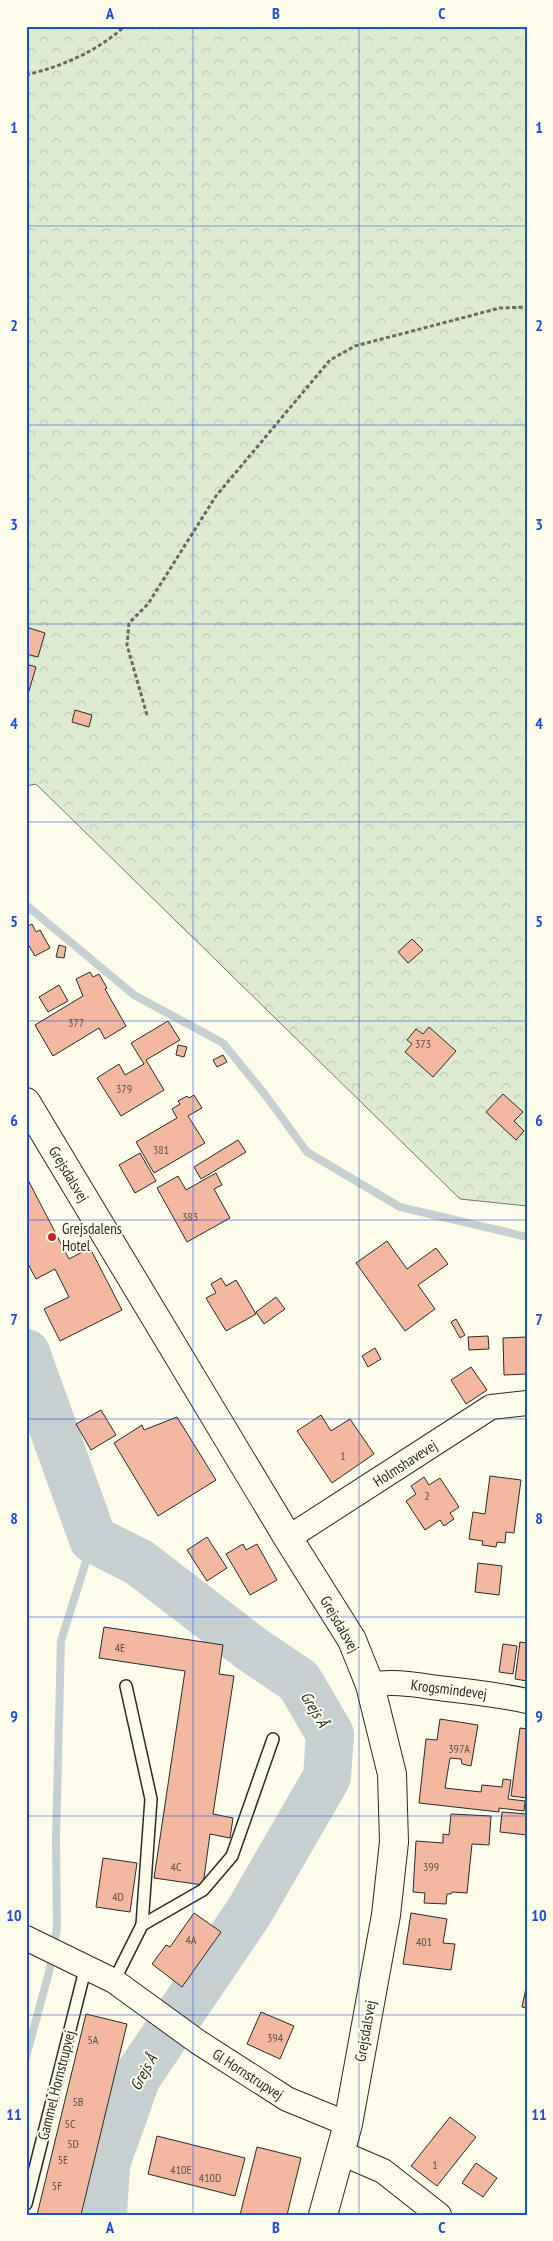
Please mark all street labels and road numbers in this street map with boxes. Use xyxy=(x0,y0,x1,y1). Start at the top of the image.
street label: Grejsdalsvej xyxy=(45,1142,93,1206)
street label: Holmshavevej xyxy=(369,1435,441,1491)
street label: Grejsdalsvej xyxy=(316,1592,364,1656)
street label: Krogsmindevej xyxy=(410,1675,488,1703)
street label: Grejsdalsvej xyxy=(350,1999,380,2063)
street label: Gammel Hornstrupvej xyxy=(33,2028,79,2142)
street label: Gl Hornstrupvej xyxy=(209,2044,287,2104)

